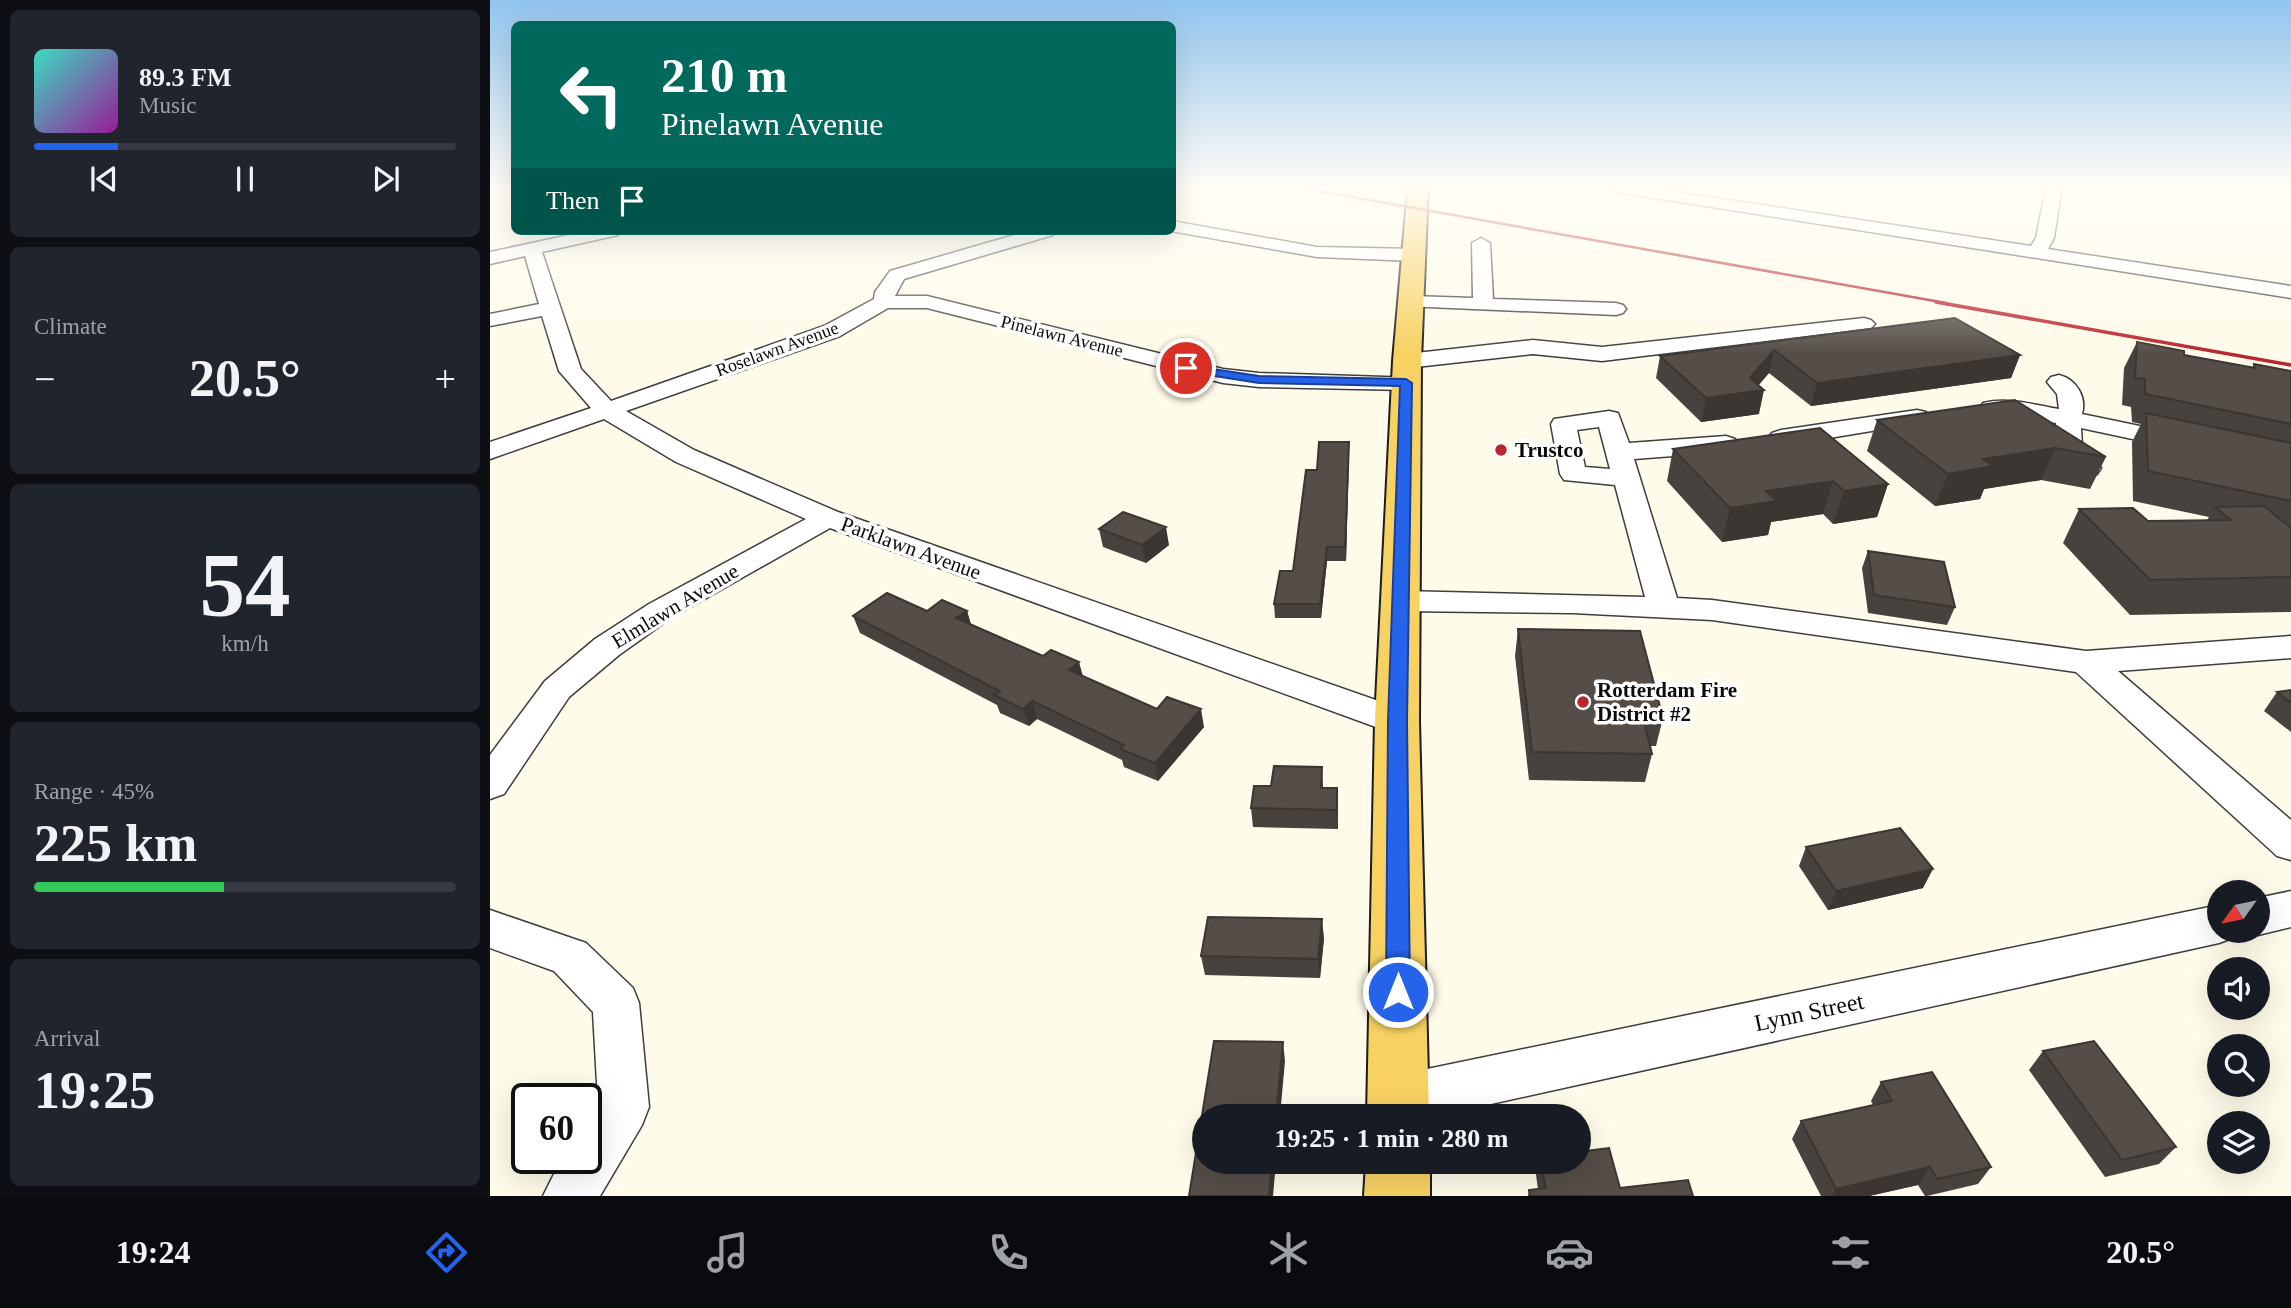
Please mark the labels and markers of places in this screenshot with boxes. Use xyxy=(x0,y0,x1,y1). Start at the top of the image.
pin xyxy=(1156,338,1216,398)
place label: Trustco xyxy=(1515,438,1583,462)
marker: Trustco xyxy=(1493,442,1509,458)
place label: Rotterdam Fire District #2 xyxy=(1597,678,1737,726)
marker: Rotterdam Fire District #2 xyxy=(1575,694,1591,710)

